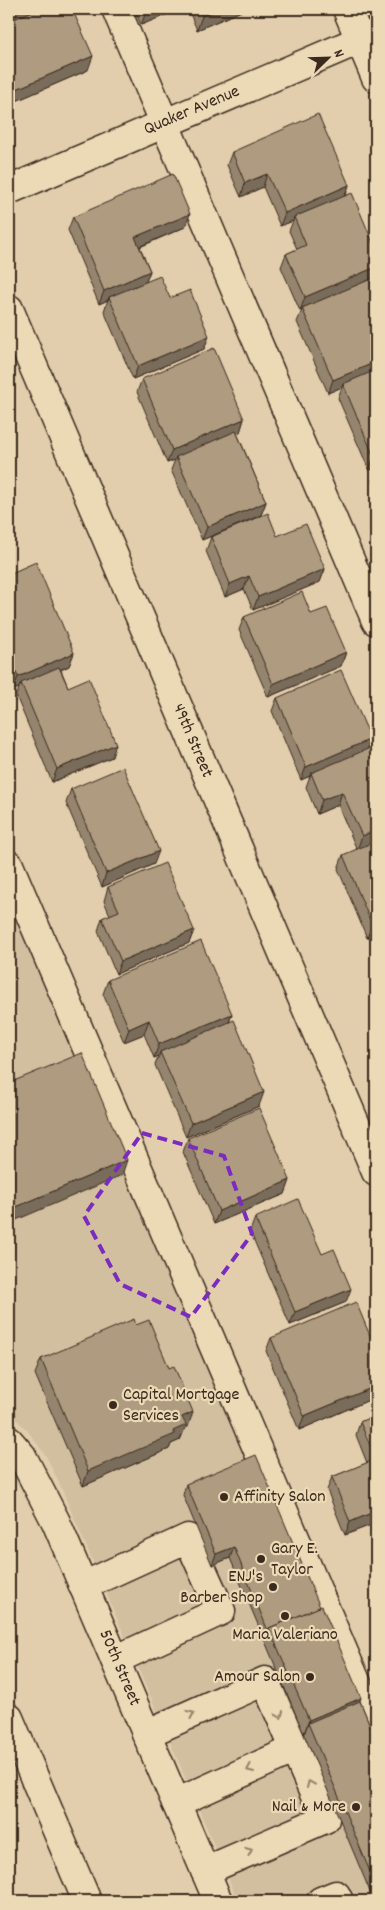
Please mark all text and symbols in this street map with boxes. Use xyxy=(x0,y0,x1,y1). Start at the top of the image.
north arrow xyxy=(302,32,352,82)
text: N xyxy=(328,47,349,61)
street label: Quaker Avenue xyxy=(140,80,244,142)
street label: 49th Street xyxy=(165,700,219,782)
place label: Capital Mortgage Services xyxy=(123,1383,240,1429)
marker: Capital Mortgage Services xyxy=(107,1399,119,1411)
place label: Affinity Salon xyxy=(234,1485,325,1510)
marker: Affinity Salon xyxy=(218,1491,230,1503)
place label: Gary E. Taylor xyxy=(271,1537,318,1583)
marker: Gary E. Taylor xyxy=(255,1553,267,1565)
place label: ENJ's Barber Shop xyxy=(180,1565,263,1611)
marker: ENJ's Barber Shop xyxy=(267,1581,279,1593)
marker: Maria Valeriano xyxy=(279,1610,291,1622)
place label: Maria Valeriano xyxy=(232,1623,338,1648)
street label: 50th Street xyxy=(92,1626,146,1710)
place label: Amour Salon xyxy=(214,1665,300,1690)
marker: Amour Salon xyxy=(304,1671,316,1683)
one-way arrow xyxy=(186,1709,195,1720)
one-way arrow xyxy=(273,1710,284,1719)
one-way arrow xyxy=(246,1763,255,1774)
one-way arrow xyxy=(305,1780,316,1789)
place label: Nail & More xyxy=(272,1795,346,1820)
marker: Nail & More xyxy=(350,1801,362,1813)
one-way arrow xyxy=(244,1847,253,1858)

